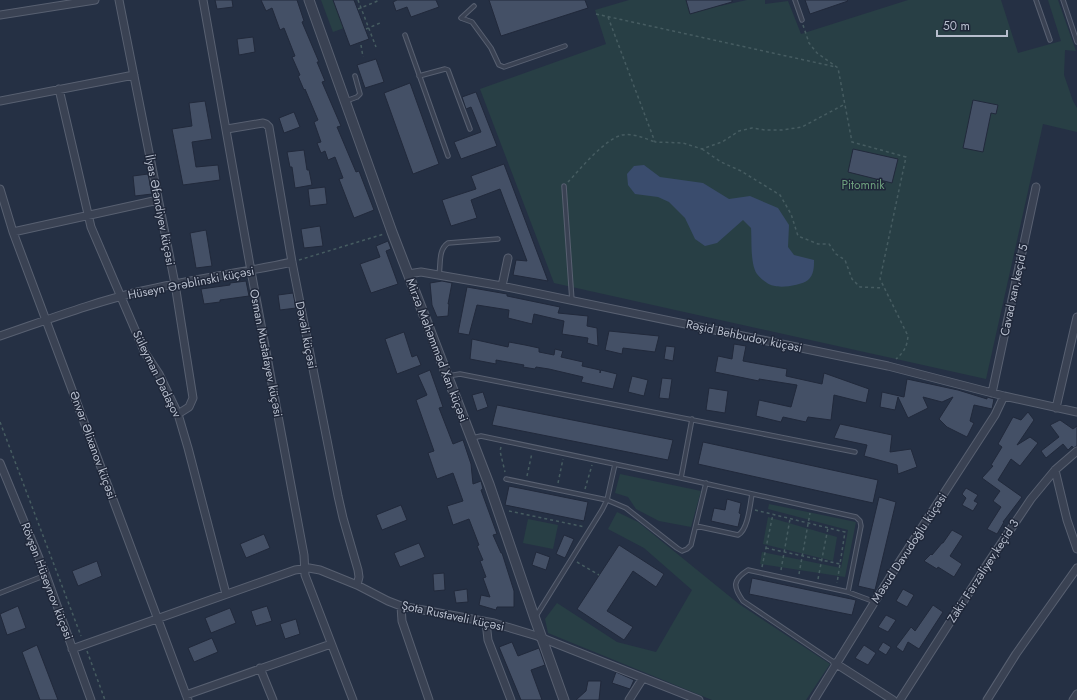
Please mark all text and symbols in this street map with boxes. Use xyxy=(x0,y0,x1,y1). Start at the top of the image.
scale bar xyxy=(937,12,1007,38)
text: 50 m xyxy=(943,17,970,35)
street label: İlyas Əfəndiyev küçəsi xyxy=(140,153,180,267)
park label: Pitomnik xyxy=(841,176,885,194)
street label: Cavad xan,keçid 5 xyxy=(995,242,1033,338)
street label: Hüseyn Ərəblinski küçəsi xyxy=(126,262,256,304)
street label: Mirzə Məhəmməd Xan küçəsi xyxy=(401,276,473,424)
street label: Osman Mustafayev küçəsi xyxy=(245,288,287,418)
street label: Dəvəli küçəsi xyxy=(291,300,321,370)
street label: Rəşid Behbudov küçəsi xyxy=(684,315,804,357)
street label: Süleyman Dadaşov xyxy=(128,327,186,421)
street label: Ənvər Əlixanov küçəsi xyxy=(65,388,121,502)
street label: Məsud Davudoğlu küçəsi xyxy=(867,489,951,607)
street label: Zakir Fərzəliyev,keçid 3 xyxy=(943,515,1024,626)
street label: Rövşən Hüseynov küçəsi xyxy=(16,520,78,642)
street label: Şota Rustaveli küçəsi xyxy=(400,596,506,636)

